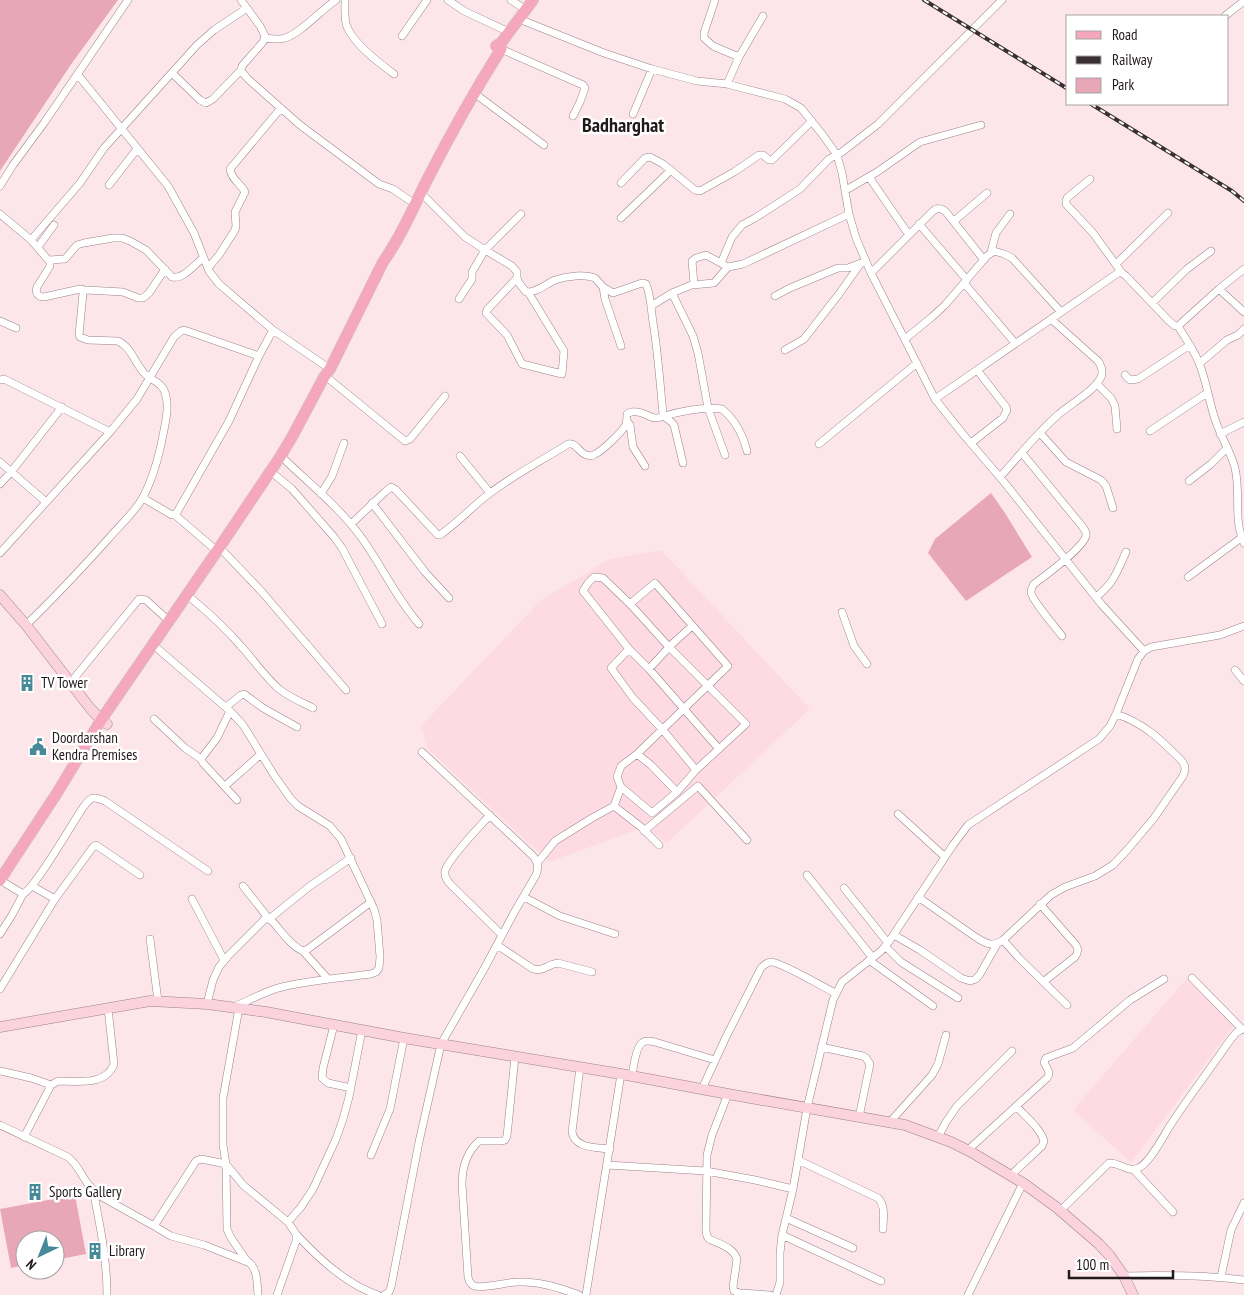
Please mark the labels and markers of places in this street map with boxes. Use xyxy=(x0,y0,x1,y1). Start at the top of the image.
building icon: TV Tower xyxy=(17,673,37,693)
place label: TV Tower xyxy=(41,673,88,692)
place label: Doordarshan Kendra Premises xyxy=(52,728,137,764)
public building icon: Doordarshan Kendra Premises xyxy=(28,737,48,757)
building icon: Sports Gallery xyxy=(25,1182,45,1202)
place label: Sports Gallery xyxy=(49,1182,122,1201)
building icon: Library xyxy=(85,1241,105,1261)
place label: Library xyxy=(109,1241,145,1260)

